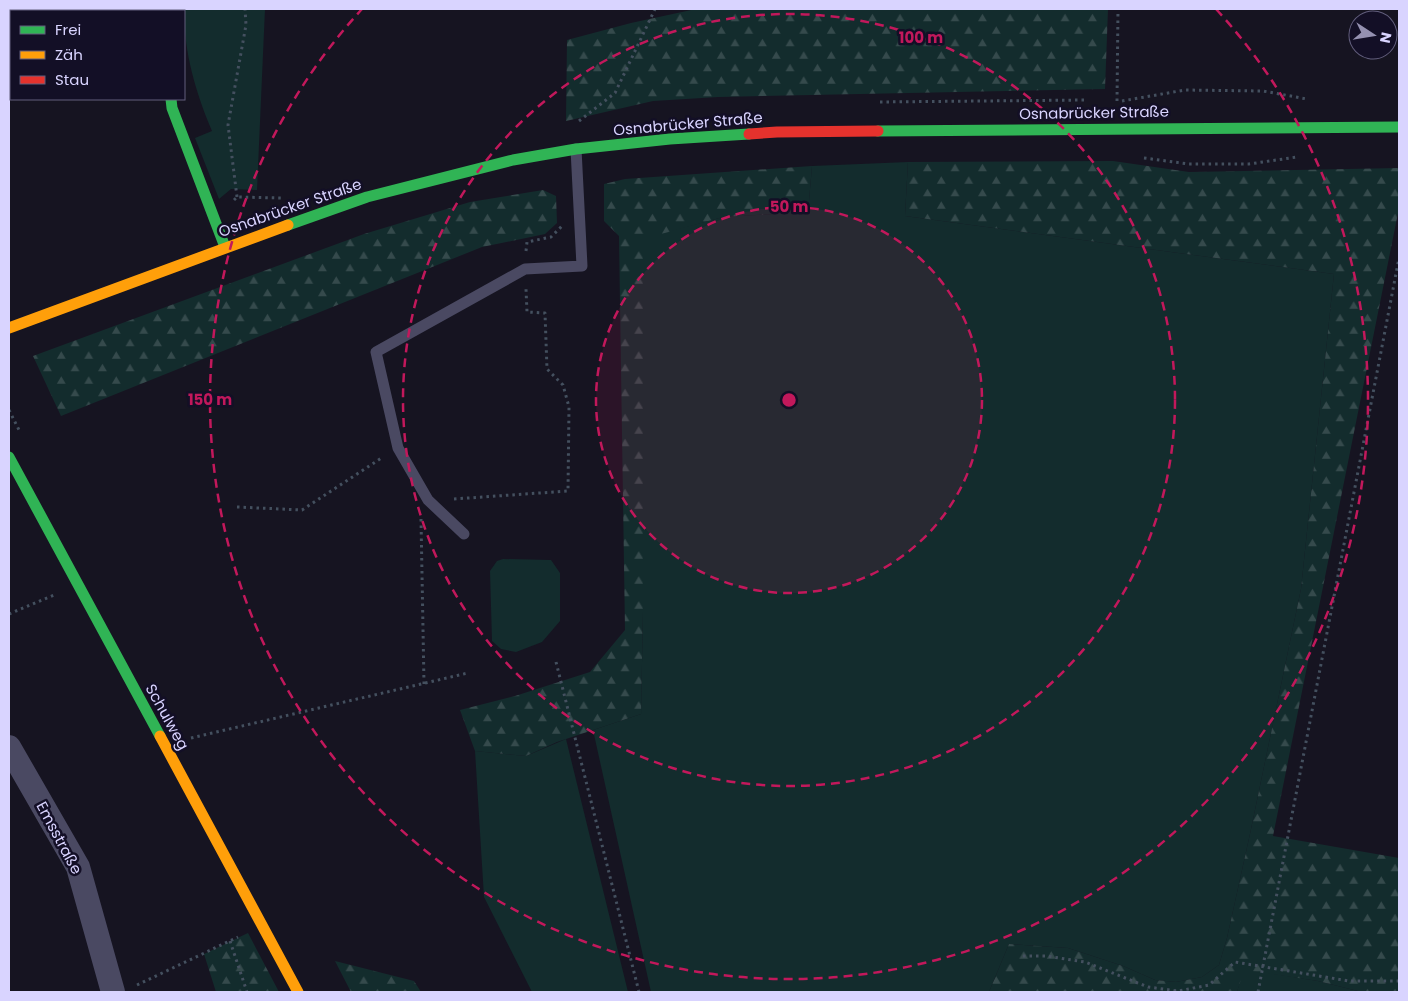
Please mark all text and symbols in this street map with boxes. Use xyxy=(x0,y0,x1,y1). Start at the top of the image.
legend xyxy=(10,10,185,100)
north arrow xyxy=(1348,10,1398,60)
text: Frei xyxy=(55,19,81,40)
text: 100 m xyxy=(899,27,943,48)
text: N xyxy=(1375,30,1397,45)
text: Zäh xyxy=(55,44,83,65)
text: Stau xyxy=(55,69,89,90)
street label: Osnabrücker Straße xyxy=(1019,101,1169,124)
street label: Osnabrücker Straße xyxy=(612,107,764,140)
street label: Osnabrücker Straße xyxy=(216,173,364,242)
text: 50 m xyxy=(770,196,808,217)
text: 150 m xyxy=(188,389,232,410)
centre of rings xyxy=(780,391,798,409)
street label: Schulweg xyxy=(141,680,194,754)
street label: Emsstraße xyxy=(32,798,87,878)

